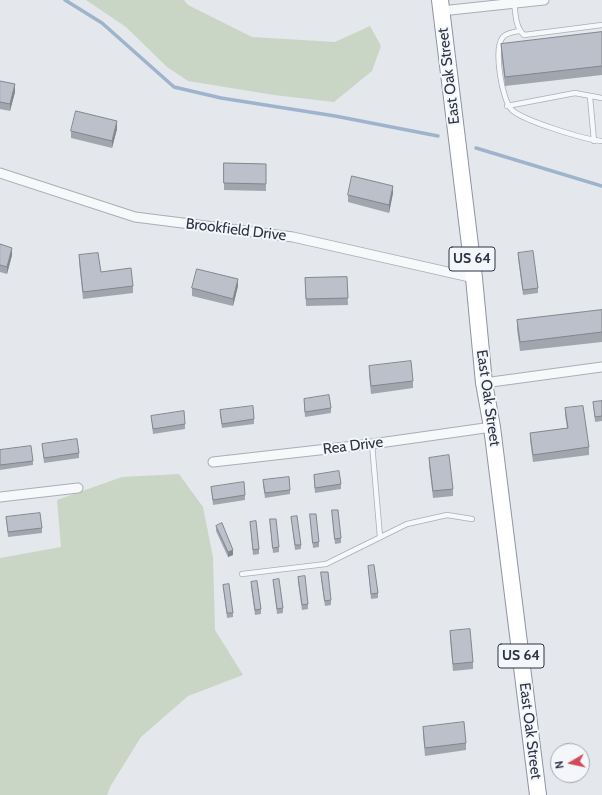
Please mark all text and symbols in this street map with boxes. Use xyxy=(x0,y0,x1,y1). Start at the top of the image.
street label: East Oak Street xyxy=(434,27,464,125)
street label: Brookfield Drive xyxy=(185,215,287,245)
road number: US 64 xyxy=(449,247,495,271)
street label: East Oak Street xyxy=(472,349,504,447)
street label: Rea Drive xyxy=(322,433,384,459)
road number: US 64 xyxy=(498,644,544,668)
street label: East Oak Street xyxy=(515,682,545,780)
north arrow xyxy=(550,743,590,783)
text: N xyxy=(552,760,567,770)

